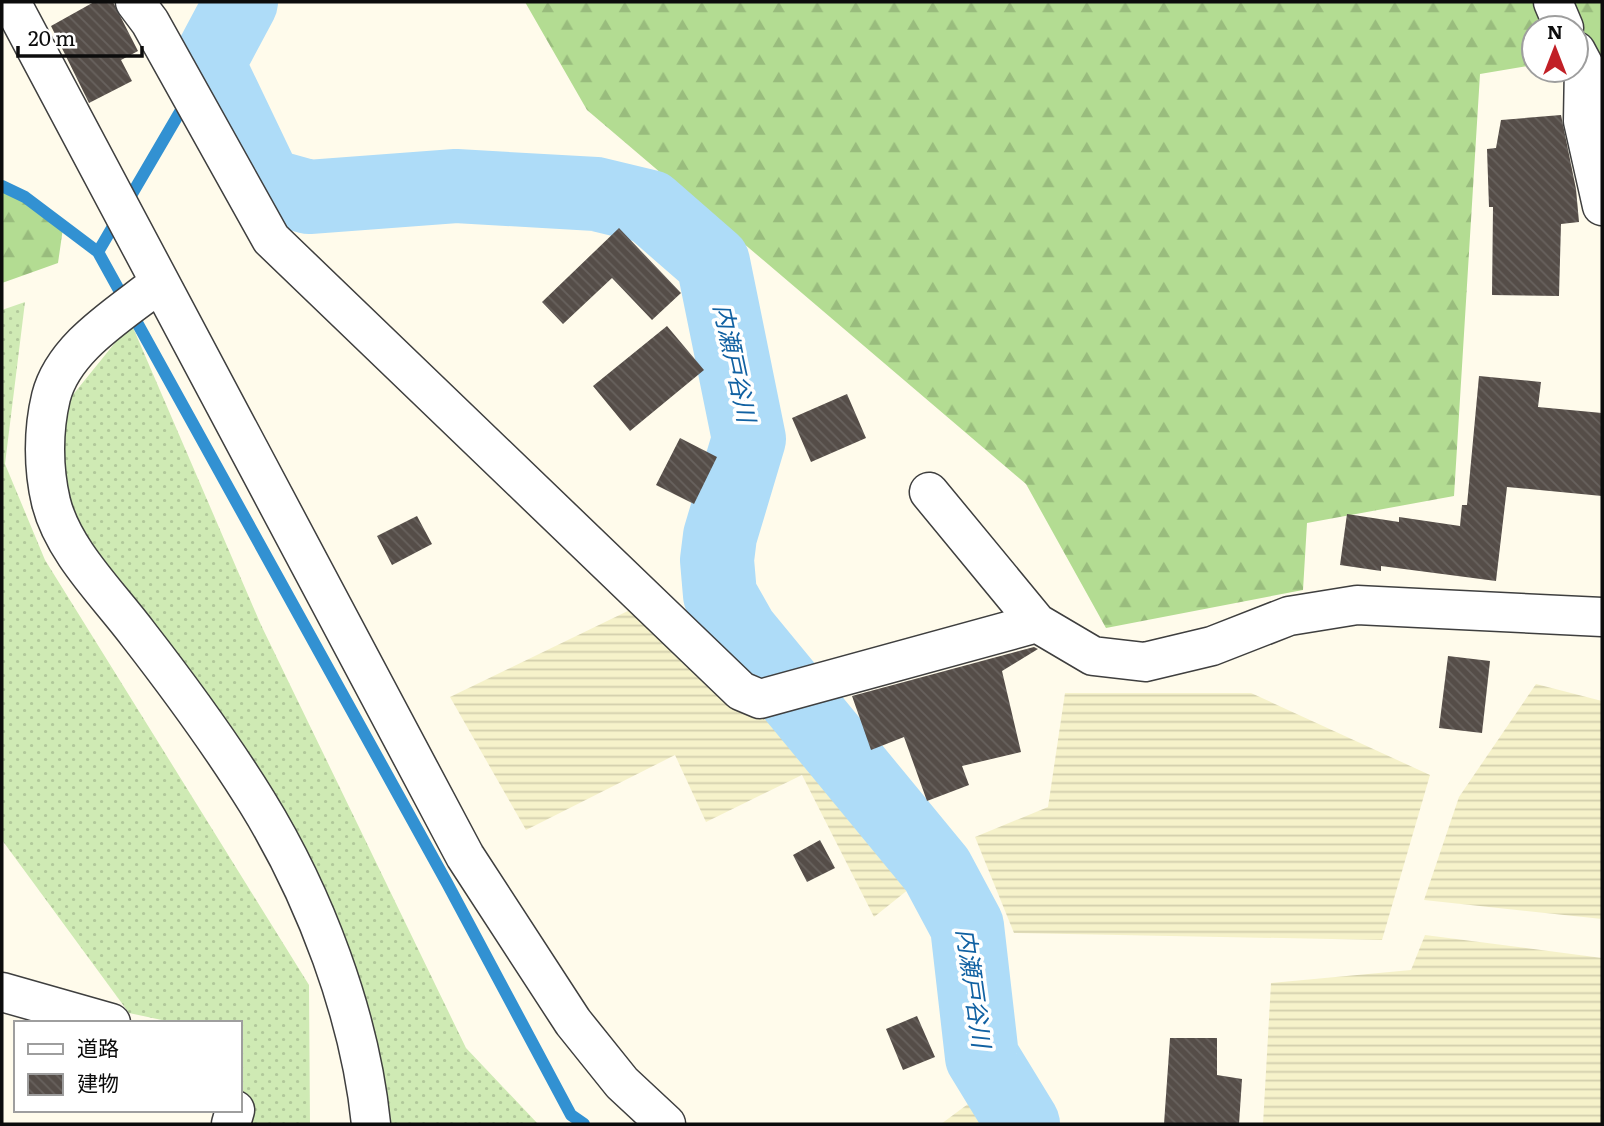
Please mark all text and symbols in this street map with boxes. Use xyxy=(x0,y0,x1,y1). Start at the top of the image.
scale bar xyxy=(18,14,142,58)
north arrow xyxy=(1520,14,1590,84)
text: N xyxy=(1547,17,1563,45)
text: 20 m xyxy=(28,21,75,52)
water label: 内瀬戸谷川 xyxy=(707,300,767,428)
water label: 内瀬戸谷川 xyxy=(950,926,1002,1052)
legend xyxy=(14,1021,242,1112)
text: 道路 xyxy=(77,1031,119,1062)
text: 建物 xyxy=(77,1066,119,1097)

